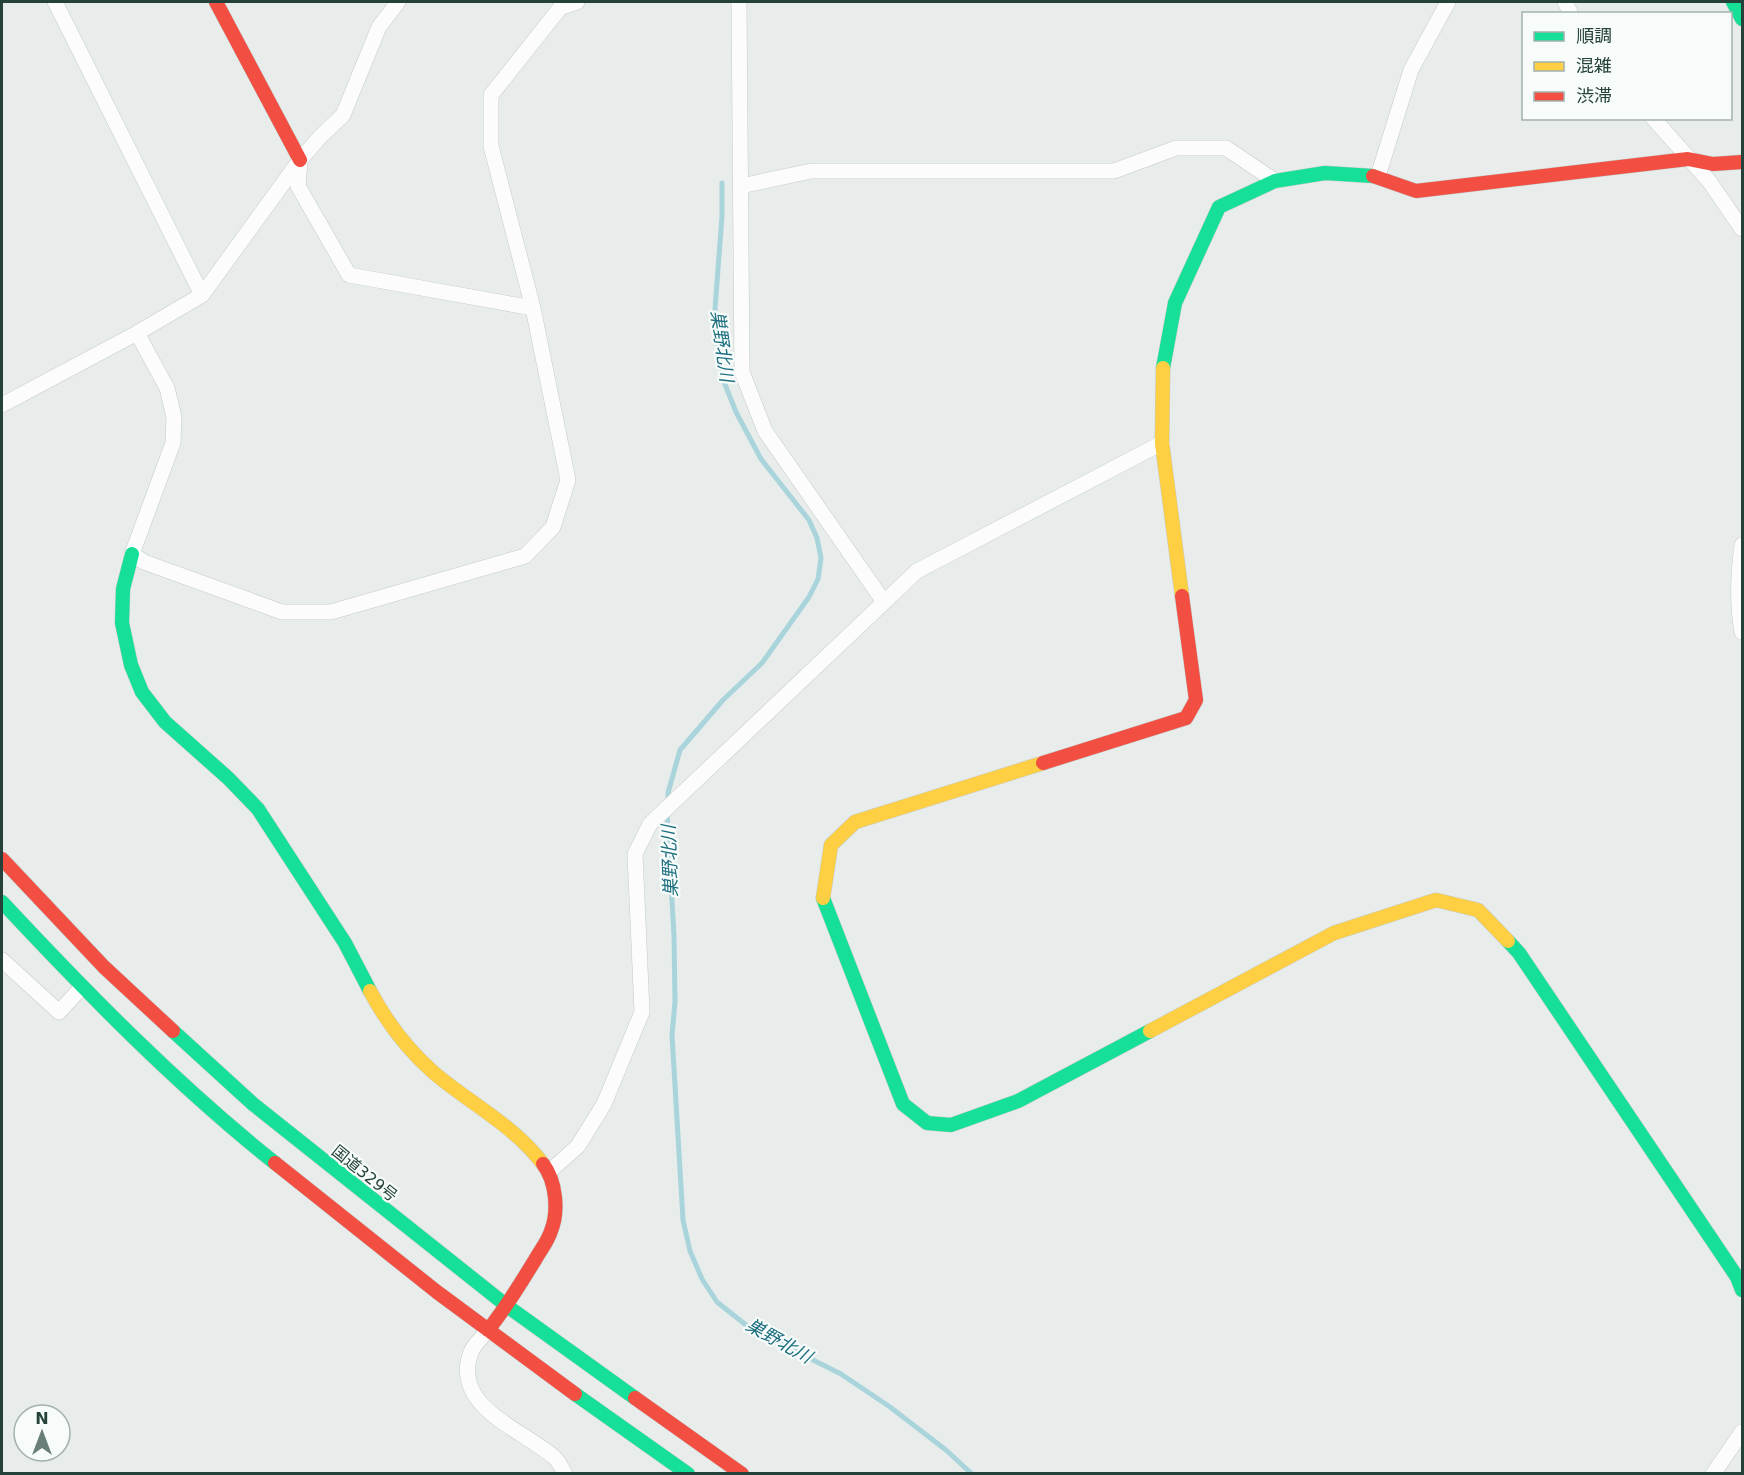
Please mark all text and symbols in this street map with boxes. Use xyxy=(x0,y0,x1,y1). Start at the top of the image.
legend xyxy=(1522,12,1732,120)
text: 順調 xyxy=(1576,25,1612,46)
text: 混雑 xyxy=(1576,55,1612,76)
text: 渋滞 xyxy=(1576,85,1612,106)
water label: 巣野北川 xyxy=(707,309,738,385)
water label: 巣野北川 xyxy=(658,823,681,897)
street label: 国道329号 xyxy=(328,1141,401,1205)
water label: 巣野北川 xyxy=(743,1314,818,1368)
north arrow xyxy=(12,1403,72,1463)
text: N xyxy=(35,1409,49,1428)

